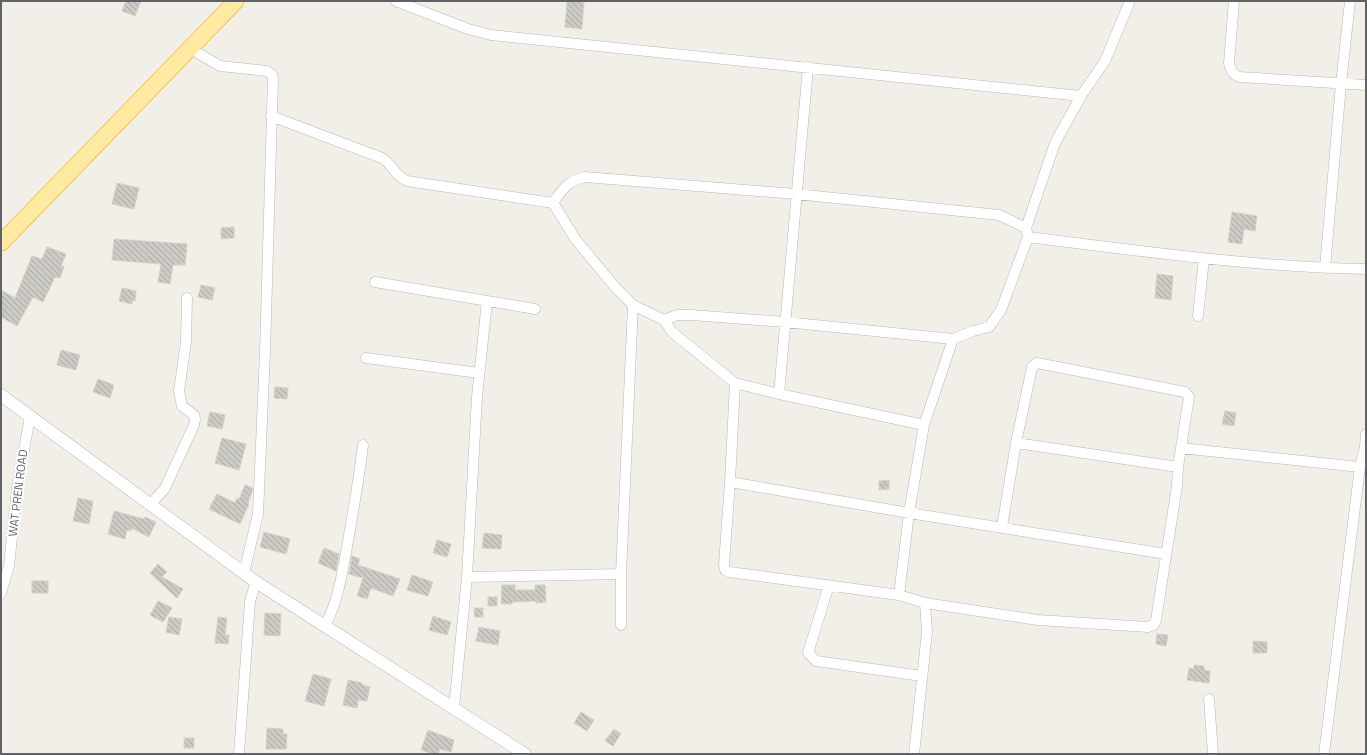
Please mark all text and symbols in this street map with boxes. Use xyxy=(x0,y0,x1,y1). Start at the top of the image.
street label: WAT PREN ROAD xyxy=(3,448,32,538)

